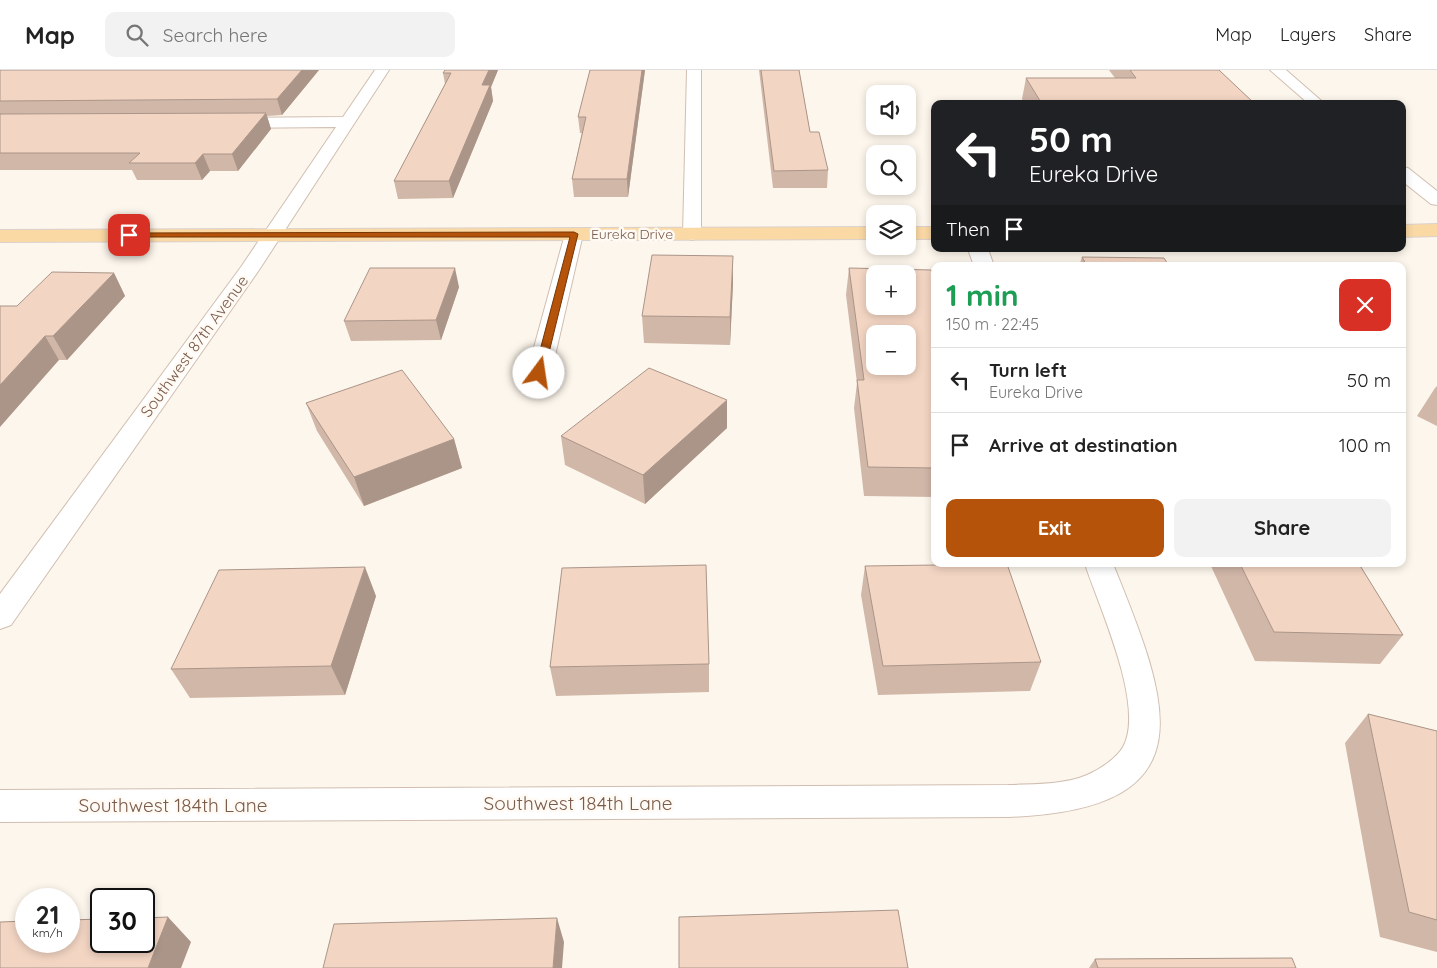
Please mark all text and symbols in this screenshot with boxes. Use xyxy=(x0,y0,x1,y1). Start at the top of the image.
search box xyxy=(105,12,455,57)
text: Map xyxy=(25,20,75,50)
icon: search xyxy=(123,21,151,49)
text: Search here xyxy=(163,23,268,47)
text: Map xyxy=(1215,23,1252,46)
text: Layers xyxy=(1280,23,1336,46)
text: Share xyxy=(1364,23,1412,46)
map controls xyxy=(866,85,916,375)
button: sound xyxy=(866,85,916,135)
text: 50 m xyxy=(1029,117,1113,161)
icon: left xyxy=(946,120,1011,185)
button: search xyxy=(866,145,916,195)
text: Eureka Drive xyxy=(1029,160,1158,188)
button: layers xyxy=(866,205,916,255)
pin xyxy=(108,214,150,256)
icon: arrive xyxy=(1000,215,1028,243)
text: Then xyxy=(946,217,990,241)
icon: arrive xyxy=(115,221,143,249)
street label: Eureka Drive xyxy=(591,225,673,243)
button: + xyxy=(866,265,916,315)
street label: Southwest 87th Avenue xyxy=(136,271,252,421)
text: 1 min xyxy=(946,276,1019,314)
button: close xyxy=(1339,279,1391,331)
text: 150 m · 22:45 xyxy=(946,314,1039,334)
button: − xyxy=(866,325,916,375)
position arrow xyxy=(512,346,564,398)
text: Turn left xyxy=(989,358,1067,382)
icon: left xyxy=(946,366,974,394)
text: 50 m xyxy=(1347,368,1391,392)
text: Eureka Drive xyxy=(989,382,1083,402)
icon: arrive xyxy=(946,431,974,459)
text: Arrive at destination xyxy=(989,433,1178,457)
text: 100 m xyxy=(1339,433,1391,457)
button: Exit xyxy=(946,499,1164,557)
button: Share xyxy=(1174,499,1391,557)
street label: Southwest 184th Lane xyxy=(484,791,672,815)
street label: Southwest 184th Lane xyxy=(79,793,267,817)
speed limit sign: 30 xyxy=(90,888,155,953)
text: 21 xyxy=(36,899,59,930)
text: km/h xyxy=(32,925,63,940)

